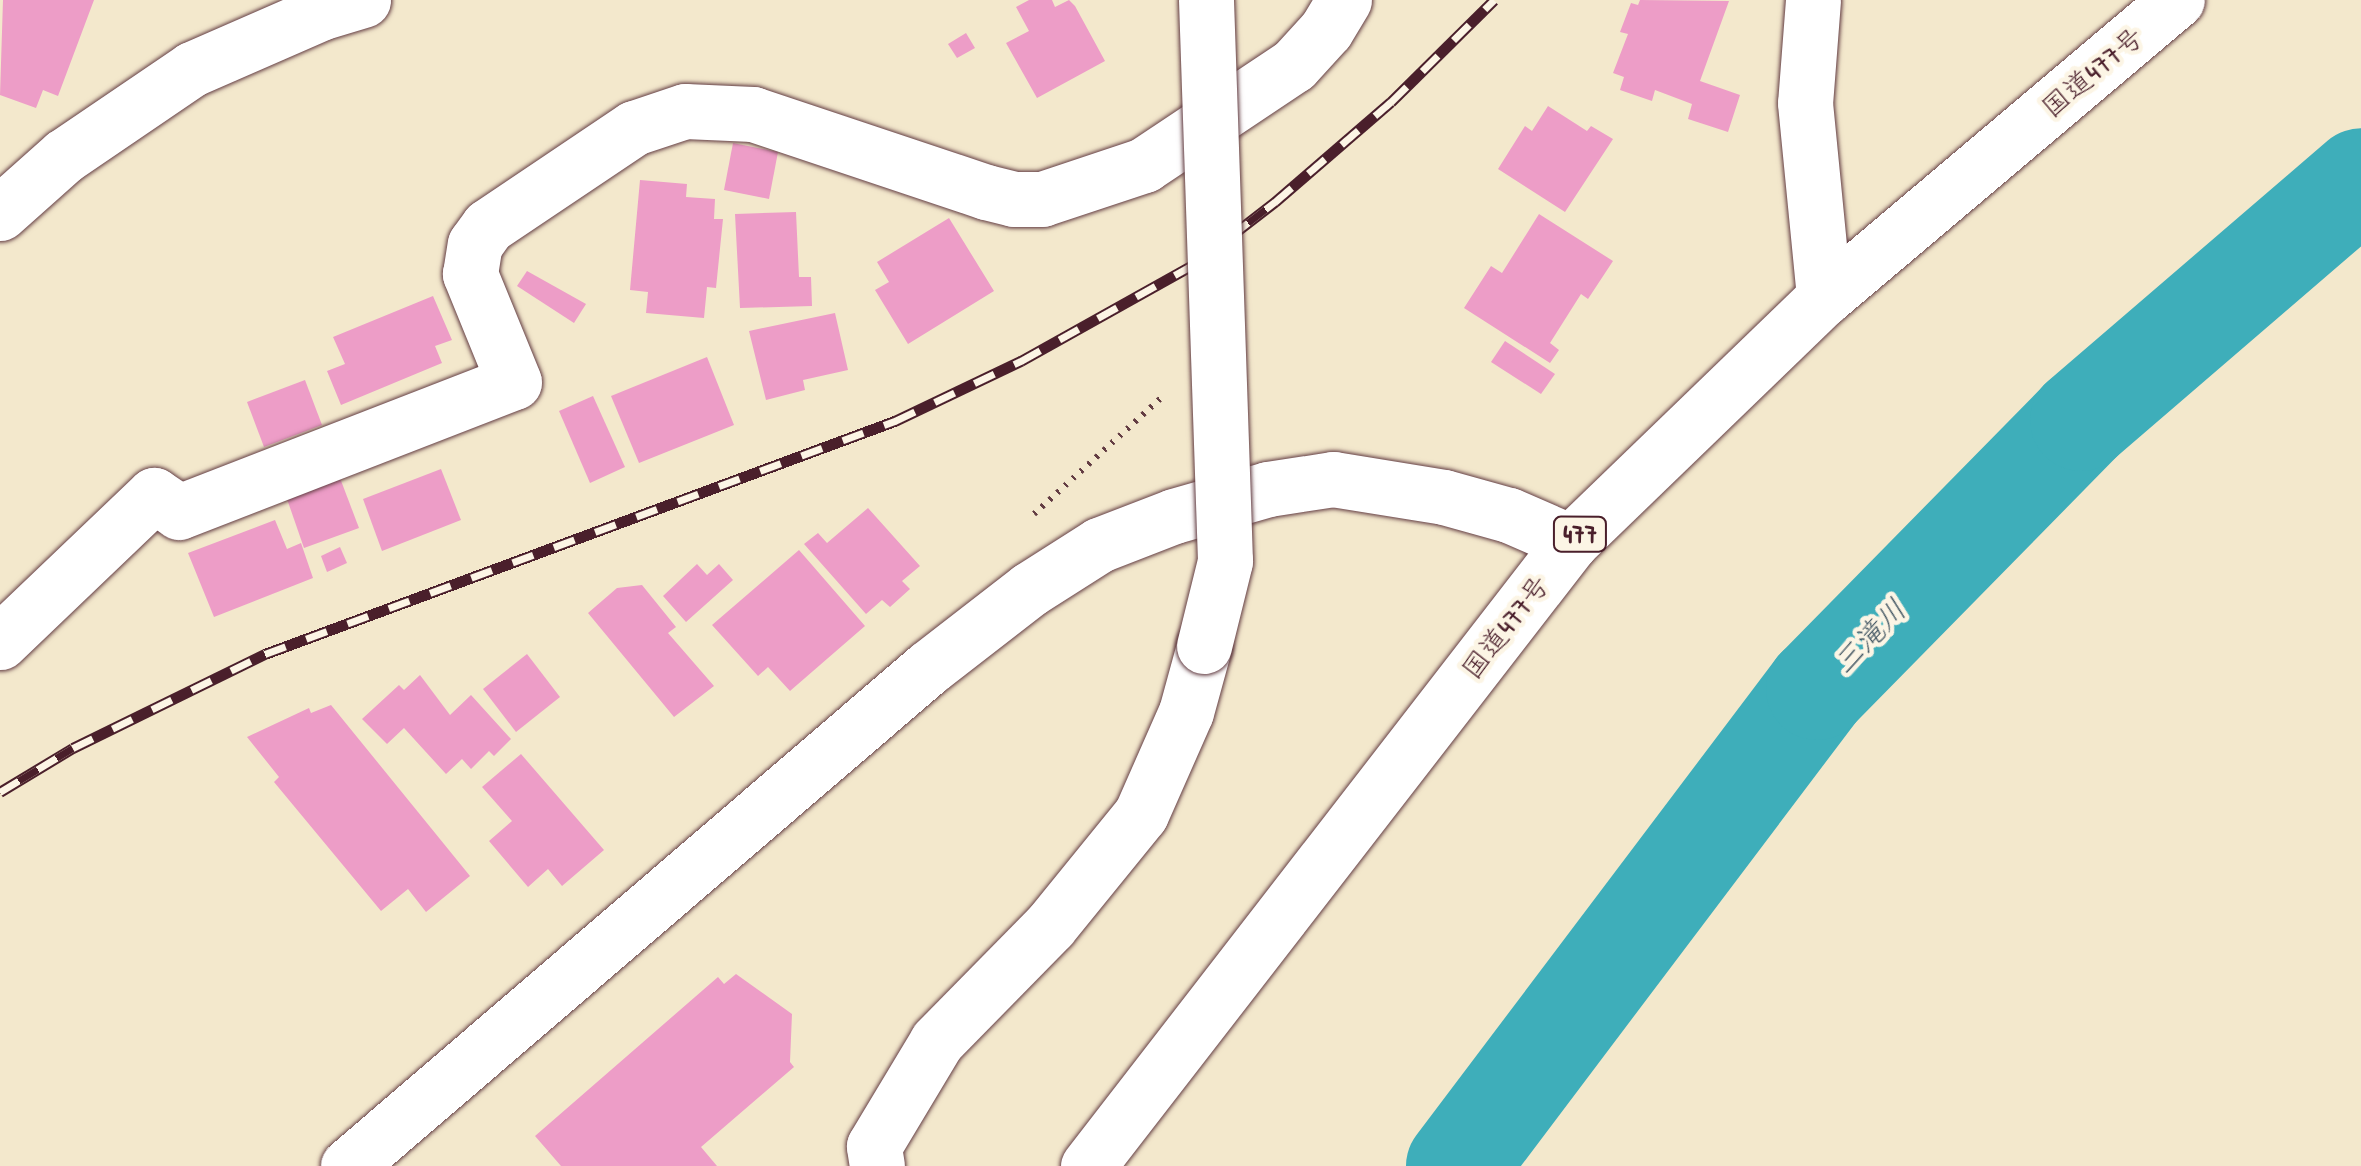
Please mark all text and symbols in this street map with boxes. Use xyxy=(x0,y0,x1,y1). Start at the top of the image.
street label: 国道477号 xyxy=(2034,20,2150,124)
road number: 477 xyxy=(1552,514,1608,554)
street label: 国道477号 xyxy=(1454,569,1556,685)
water label: 三滝川 xyxy=(1825,591,1913,681)

